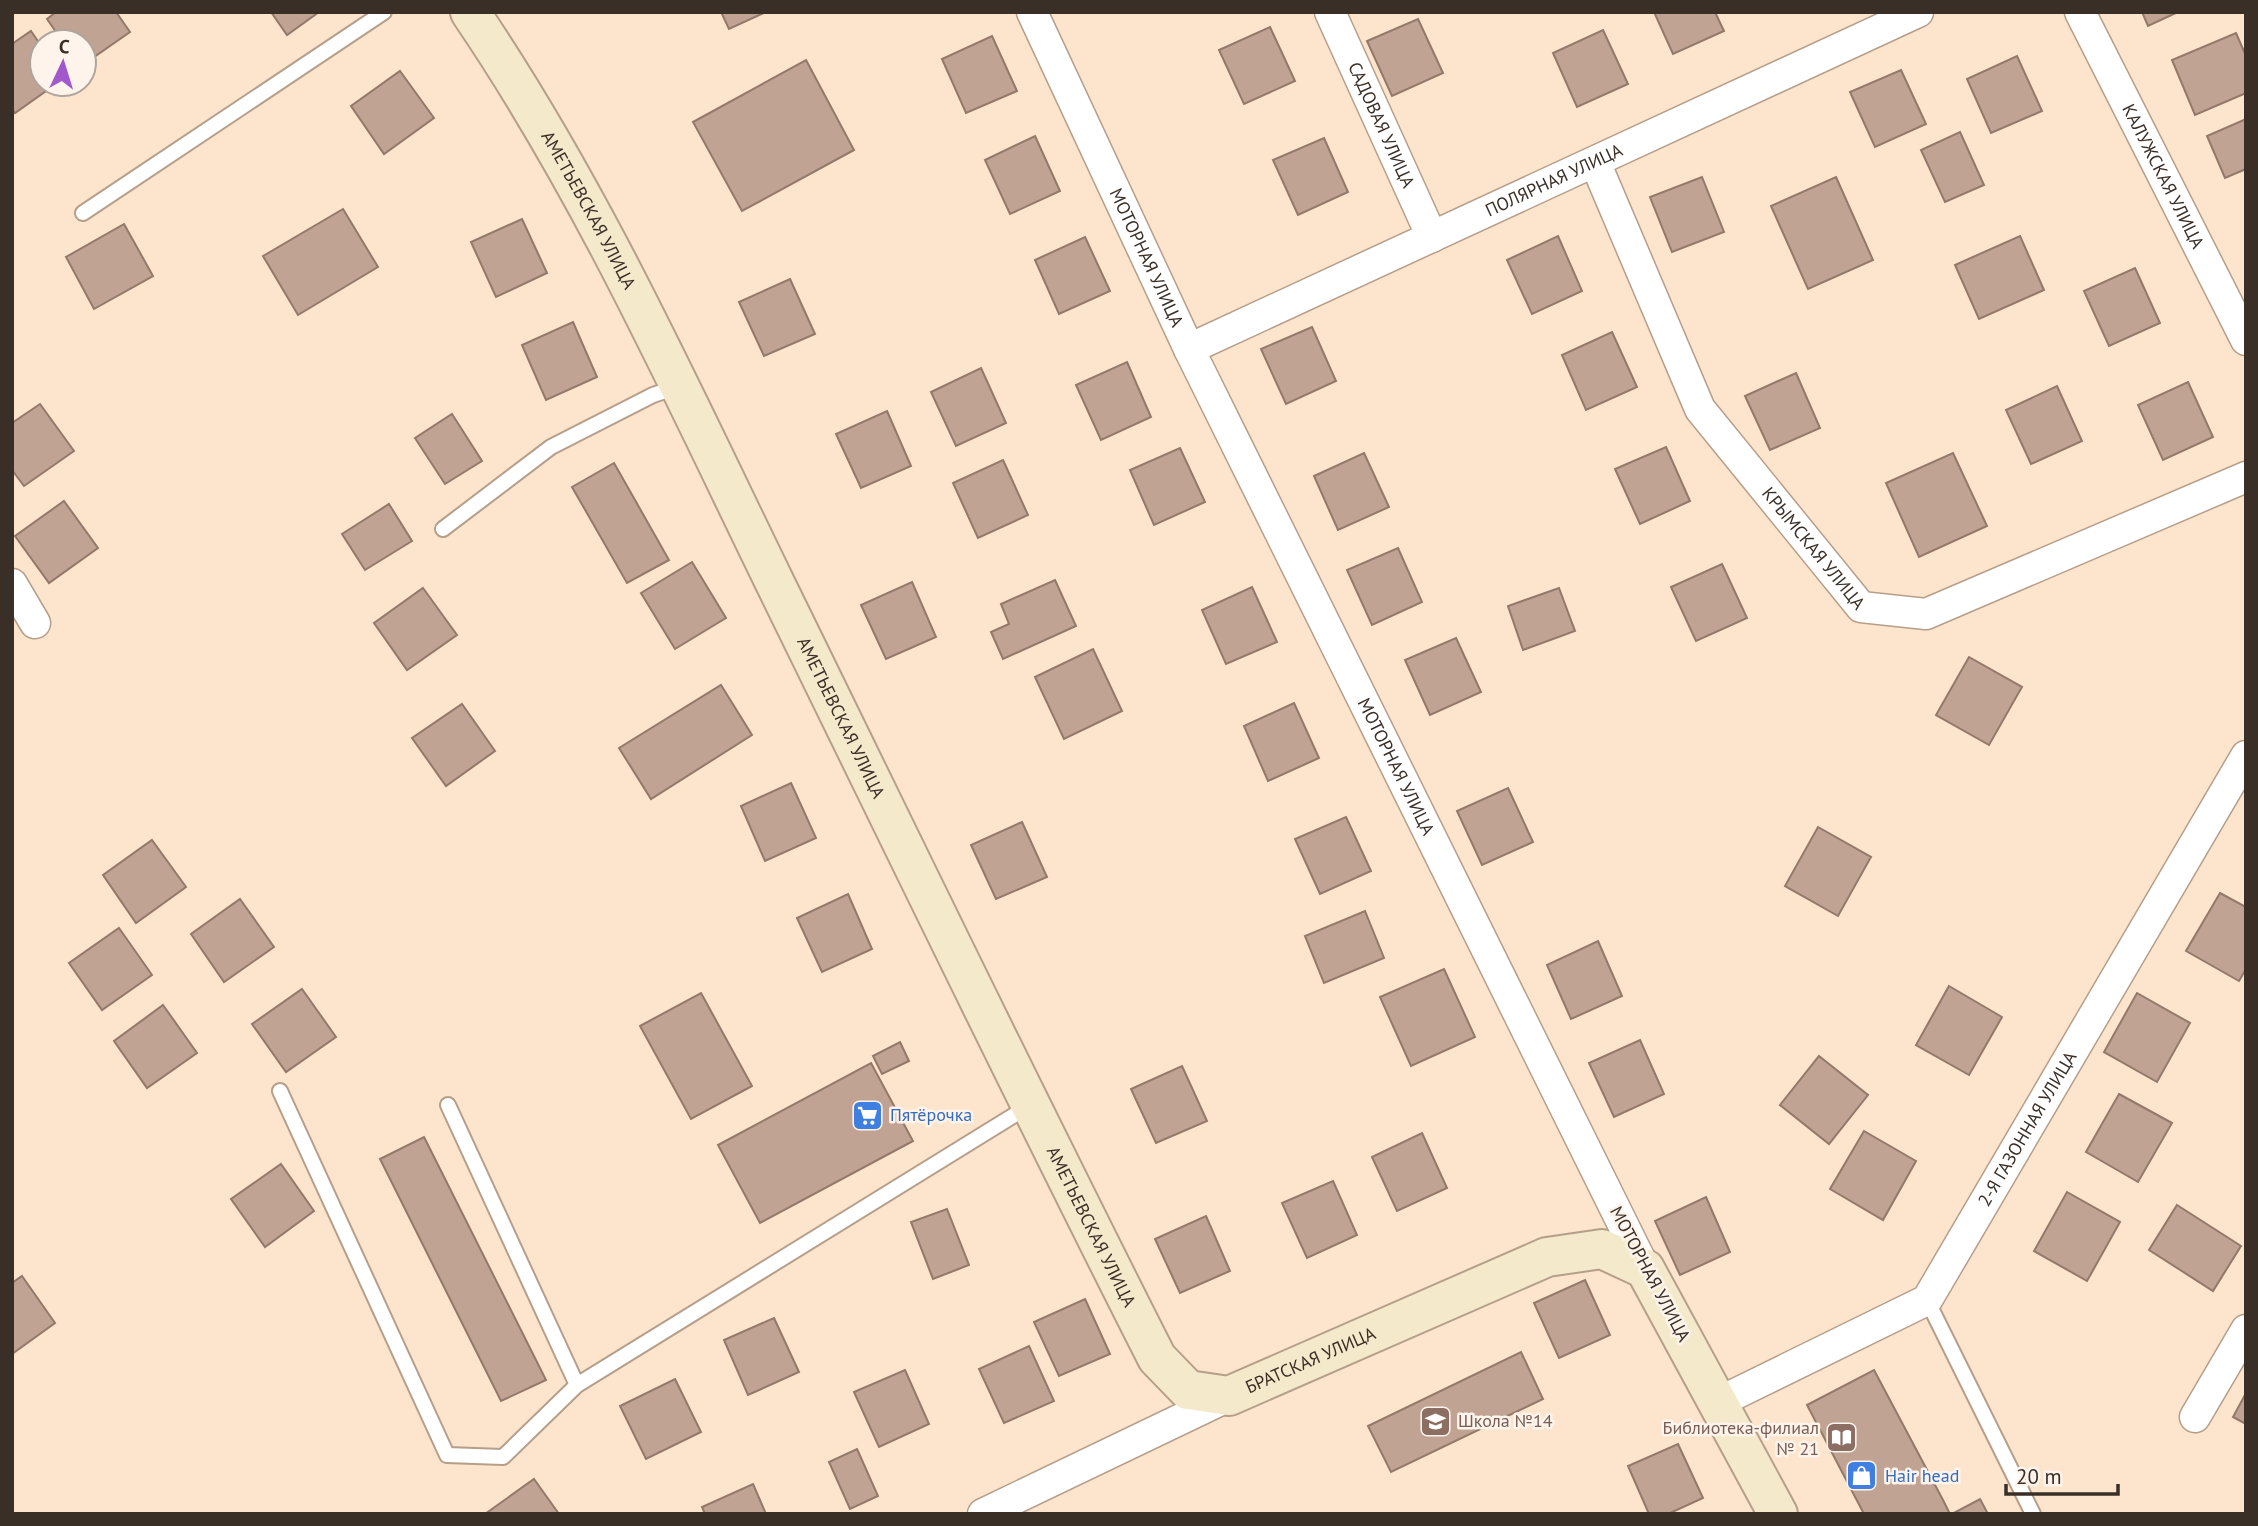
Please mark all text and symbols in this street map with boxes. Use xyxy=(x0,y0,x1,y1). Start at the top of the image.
north arrow xyxy=(28,28,98,98)
text: С xyxy=(58,34,71,58)
street label: САДОВАЯ УЛИЦА xyxy=(1343,58,1420,192)
street label: КАЛУЖСКАЯ УЛИЦА xyxy=(2117,100,2210,252)
street label: АМЕТЬЕВСКАЯ УЛИЦА xyxy=(536,127,641,293)
street label: ПОЛЯРНАЯ УЛИЦА xyxy=(1481,138,1626,221)
street label: МОТОРНАЯ УЛИЦА xyxy=(1105,184,1189,331)
street label: КРЫМСКАЯ УЛИЦА xyxy=(1757,482,1871,614)
street label: АМЕТЬЕВСКАЯ УЛИЦА xyxy=(792,633,891,802)
street label: МОТОРНАЯ УЛИЦА xyxy=(1353,694,1440,839)
street label: 2-Я ГАЗОННАЯ УЛИЦА xyxy=(1973,1047,2082,1210)
supermarket icon: Пятёрочка xyxy=(850,1098,884,1132)
place label: Пятёрочка xyxy=(890,1103,972,1126)
street label: АМЕТЬЕВСКАЯ УЛИЦА xyxy=(1042,1142,1141,1311)
street label: МОТОРНАЯ УЛИЦА xyxy=(1605,1202,1696,1346)
street label: БРАТСКАЯ УЛИЦА xyxy=(1242,1321,1379,1398)
school or university icon: Школа №14 xyxy=(1418,1404,1452,1438)
place label: Школа №14 xyxy=(1458,1409,1553,1432)
place label: Библиотека-филиал № 21 xyxy=(1663,1416,1819,1460)
library icon: Библиотека-филиал № 21 xyxy=(1825,1421,1859,1455)
scale bar xyxy=(2006,1452,2118,1496)
shop icon: Hair head xyxy=(1845,1459,1879,1493)
text: 20 m xyxy=(2016,1463,2062,1490)
place label: Hair head xyxy=(1885,1464,1959,1487)

